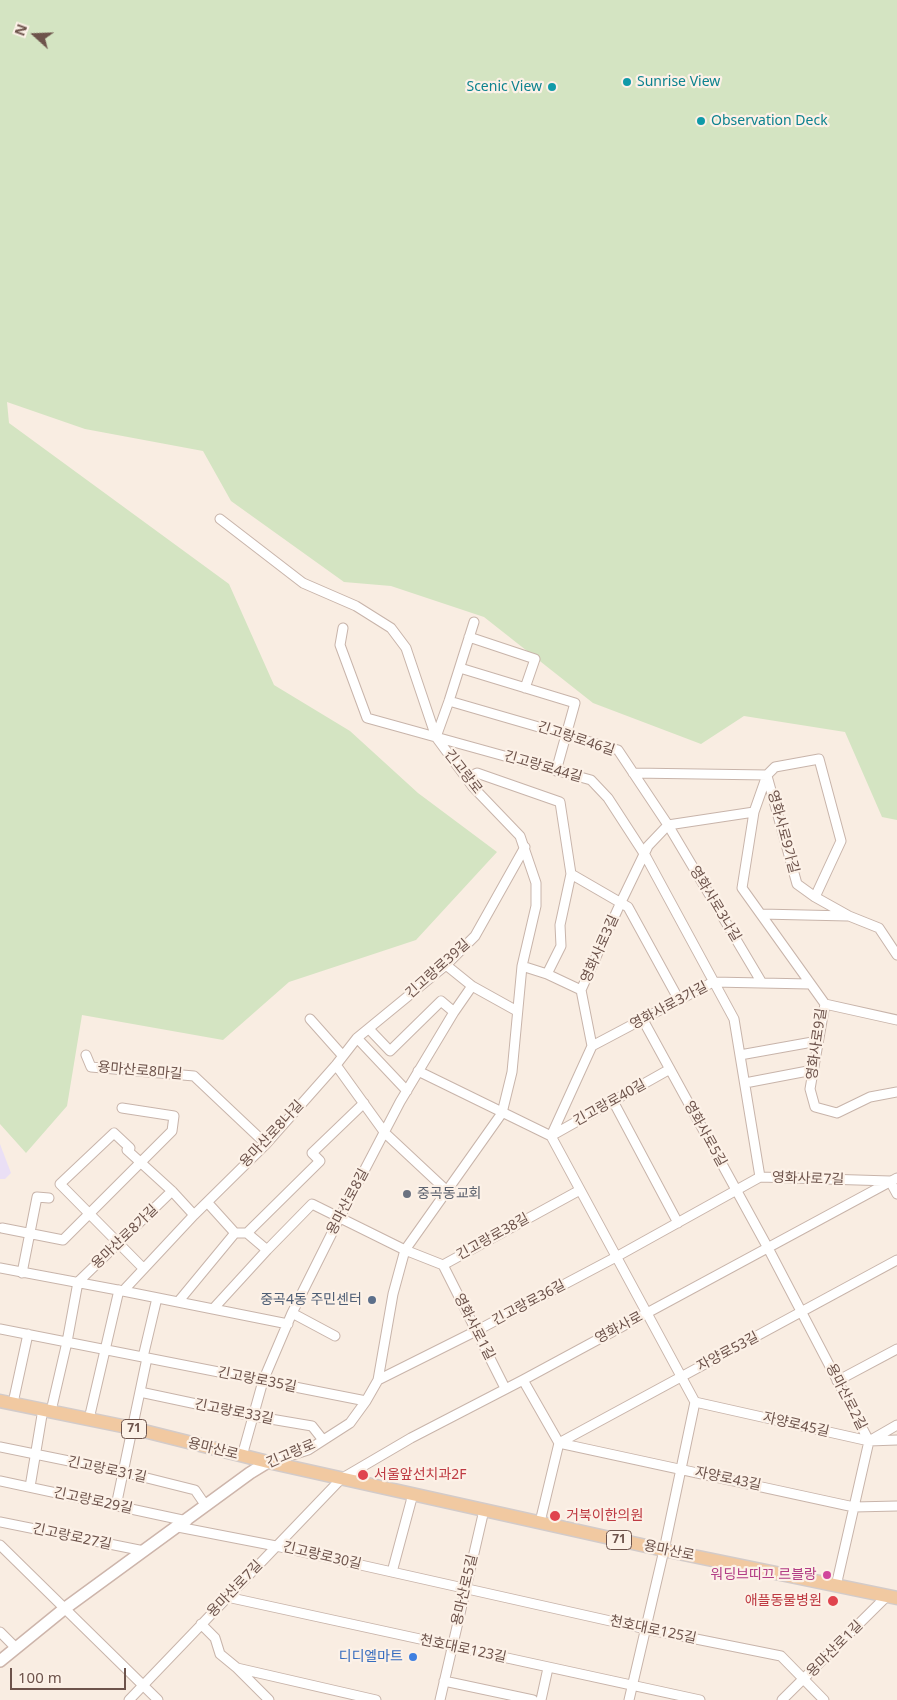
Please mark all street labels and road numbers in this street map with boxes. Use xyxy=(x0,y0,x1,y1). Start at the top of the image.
street label: 긴고랑로46길 xyxy=(535,719,617,759)
street label: 긴고랑로 xyxy=(441,747,485,797)
street label: 긴고랑로44길 xyxy=(502,748,584,786)
street label: 영화사로9가길 xyxy=(764,789,802,875)
street label: 영화사로3나길 xyxy=(686,863,744,945)
street label: 영화사로3길 xyxy=(578,913,622,985)
street label: 긴고랑로39길 xyxy=(402,936,474,1002)
street label: 영화사로3가길 xyxy=(627,979,711,1033)
street label: 영화사로9길 xyxy=(804,1007,830,1081)
street label: 용마산로8마길 xyxy=(97,1059,183,1083)
street label: 긴고랑로40길 xyxy=(571,1076,649,1130)
street label: 용마산로8나길 xyxy=(237,1097,307,1171)
street label: 영화사로5길 xyxy=(680,1098,730,1170)
street label: 용마산로8길 xyxy=(324,1166,372,1238)
street label: 영화사로7길 xyxy=(772,1169,844,1189)
street label: 용마산로8가길 xyxy=(88,1201,162,1273)
street label: 긴고랑로38길 xyxy=(454,1210,532,1264)
street label: 긴고랑로36길 xyxy=(490,1277,568,1329)
street label: 영화사로1길 xyxy=(450,1291,498,1363)
street label: 영화사로 xyxy=(592,1308,646,1348)
street label: 자양로53길 xyxy=(694,1329,762,1375)
street label: 용마산로2길 xyxy=(822,1361,870,1433)
street label: 긴고랑로35길 xyxy=(216,1364,298,1396)
street label: 긴고랑로33길 xyxy=(193,1396,275,1428)
street label: 자양로45길 xyxy=(761,1409,831,1441)
road number: 71 xyxy=(122,1420,146,1438)
street label: 용마산로 xyxy=(186,1435,240,1463)
street label: 긴고랑로 xyxy=(264,1436,318,1472)
street label: 긴고랑로31길 xyxy=(66,1453,148,1487)
street label: 자양로43길 xyxy=(693,1464,763,1494)
street label: 긴고랑로29길 xyxy=(52,1484,134,1518)
street label: 긴고랑로27길 xyxy=(31,1520,113,1554)
road number: 71 xyxy=(606,1530,632,1550)
street label: 용마산로 xyxy=(642,1537,696,1565)
street label: 긴고랑로30길 xyxy=(281,1539,363,1573)
street label: 용마산로5길 xyxy=(449,1553,481,1627)
street label: 용마산로7길 xyxy=(204,1557,266,1621)
street label: 천호대로125길 xyxy=(608,1613,698,1647)
street label: 용마산로1길 xyxy=(803,1617,867,1681)
street label: 천호대로123길 xyxy=(418,1632,508,1666)

